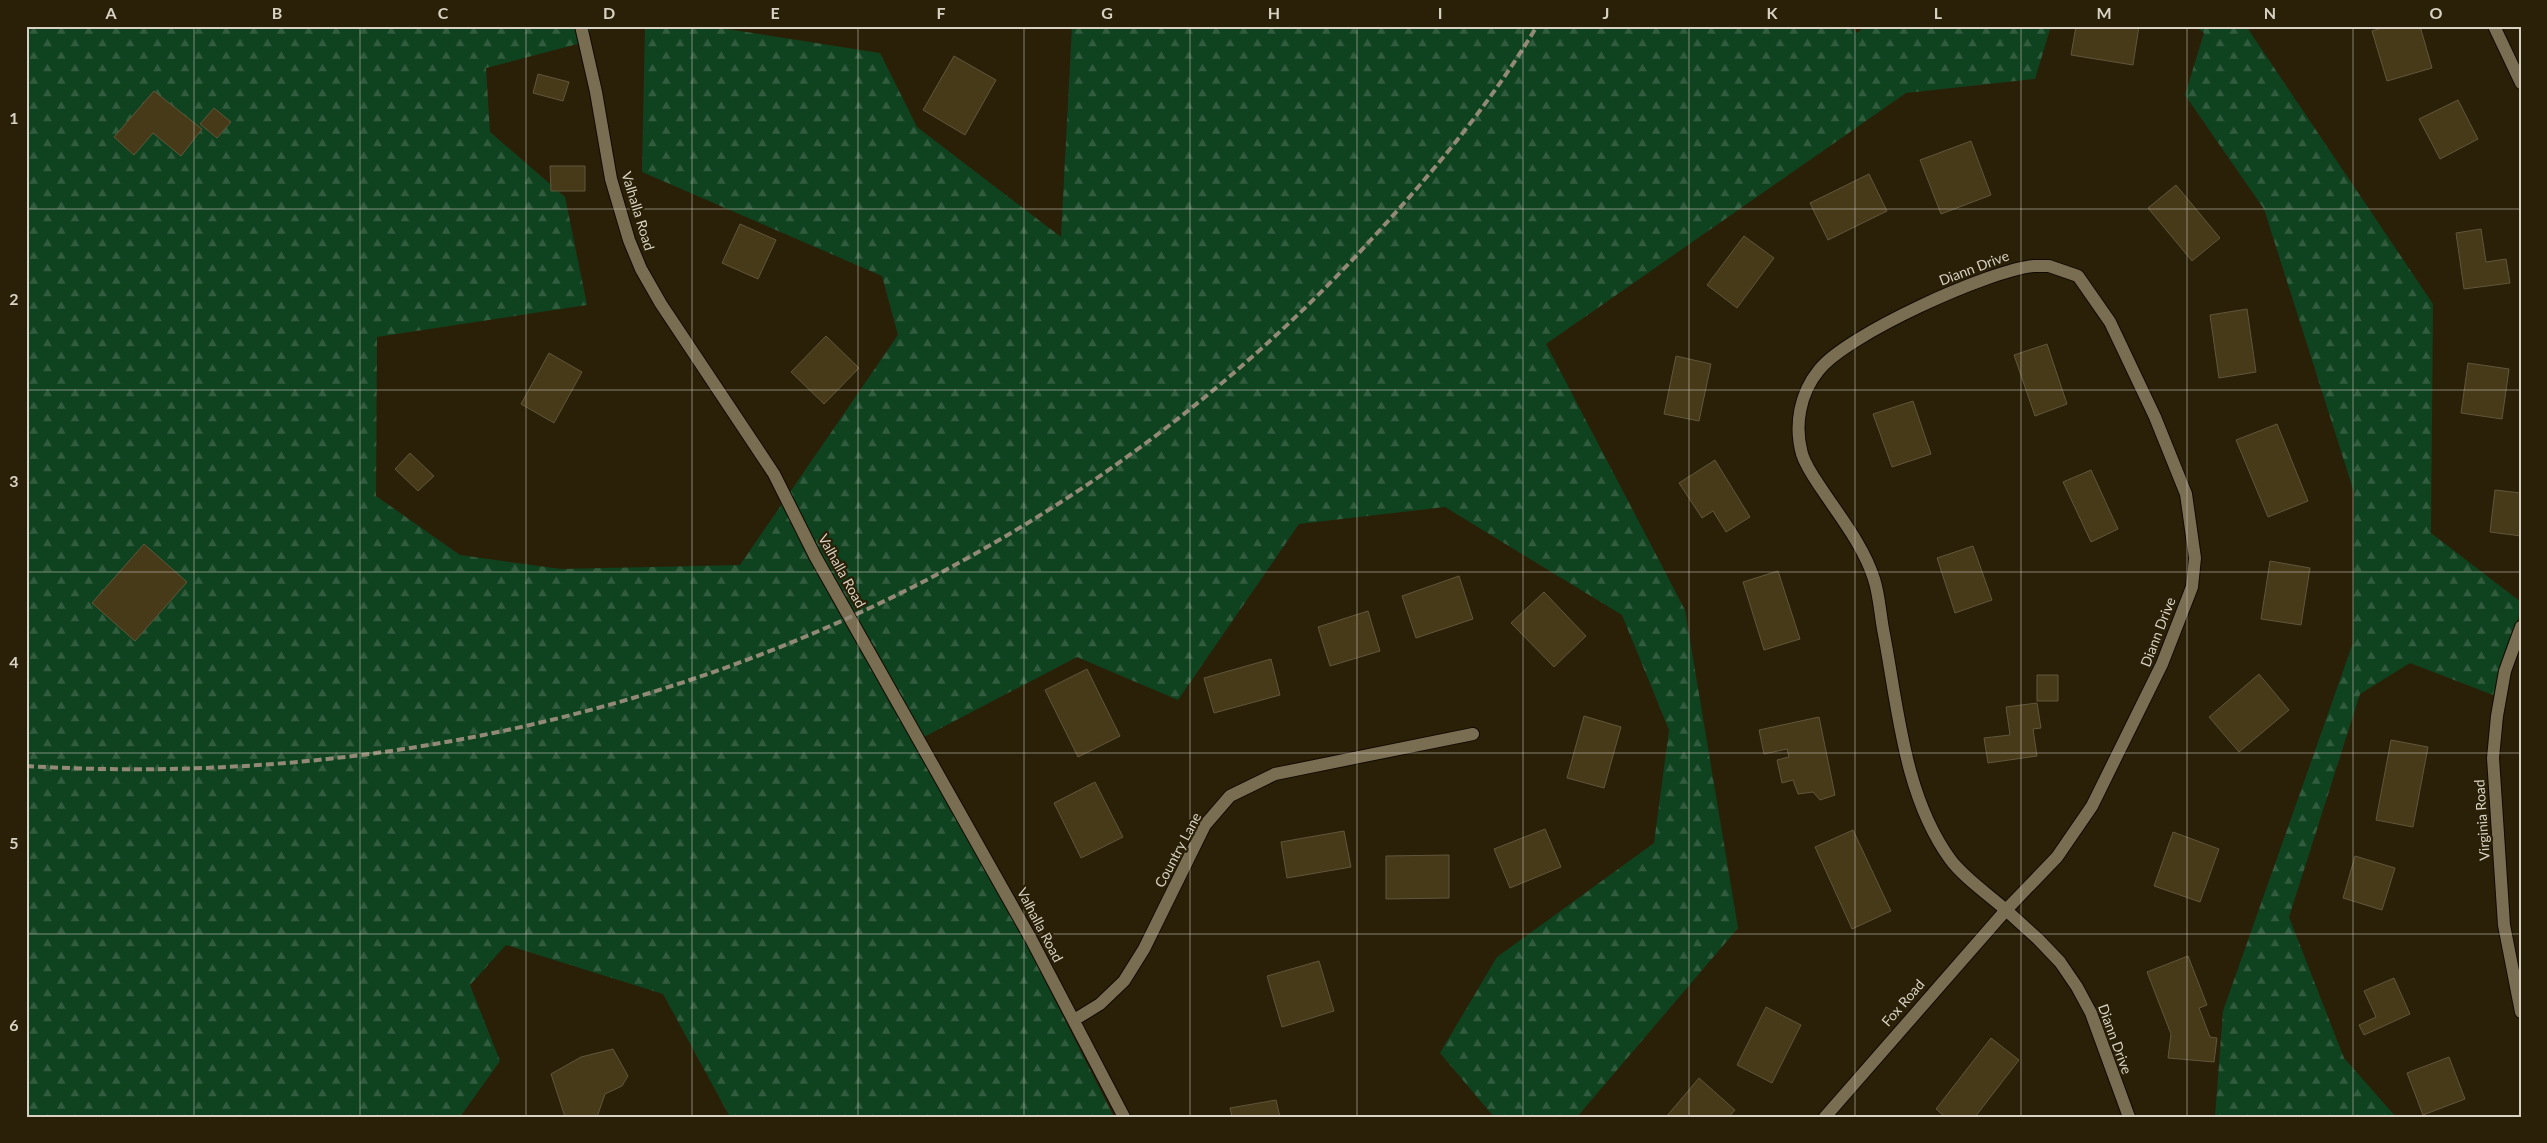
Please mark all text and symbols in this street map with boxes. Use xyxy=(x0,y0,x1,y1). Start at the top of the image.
text: A xyxy=(104,3,117,22)
text: B xyxy=(272,3,282,22)
text: C xyxy=(438,3,449,22)
text: D xyxy=(603,3,615,22)
text: E xyxy=(770,3,780,22)
text: F xyxy=(936,3,946,22)
text: G xyxy=(1101,3,1113,22)
text: H xyxy=(1268,3,1280,22)
text: I xyxy=(1438,3,1442,22)
text: J xyxy=(1603,3,1609,22)
text: K xyxy=(1767,3,1779,22)
text: L xyxy=(1934,3,1943,22)
text: M xyxy=(2096,3,2112,22)
text: N xyxy=(2264,3,2276,22)
text: O xyxy=(2430,3,2443,22)
text: 1 xyxy=(9,108,19,127)
street label: Valhalla Road xyxy=(618,169,659,252)
street label: Diann Drive xyxy=(1937,246,2011,289)
text: 2 xyxy=(9,289,19,308)
text: 3 xyxy=(9,471,19,490)
street label: Valhalla Road xyxy=(815,531,870,611)
street label: Diann Drive xyxy=(2136,595,2179,669)
text: 4 xyxy=(9,652,19,671)
street label: Virginia Road xyxy=(2470,779,2493,861)
street label: Country Lane xyxy=(1151,809,1204,890)
text: 5 xyxy=(9,833,19,852)
street label: Valhalla Road xyxy=(1014,885,1067,965)
street label: Fox Road xyxy=(1878,976,1928,1030)
street label: Diann Drive xyxy=(2095,1001,2136,1076)
text: 6 xyxy=(9,1015,19,1034)

